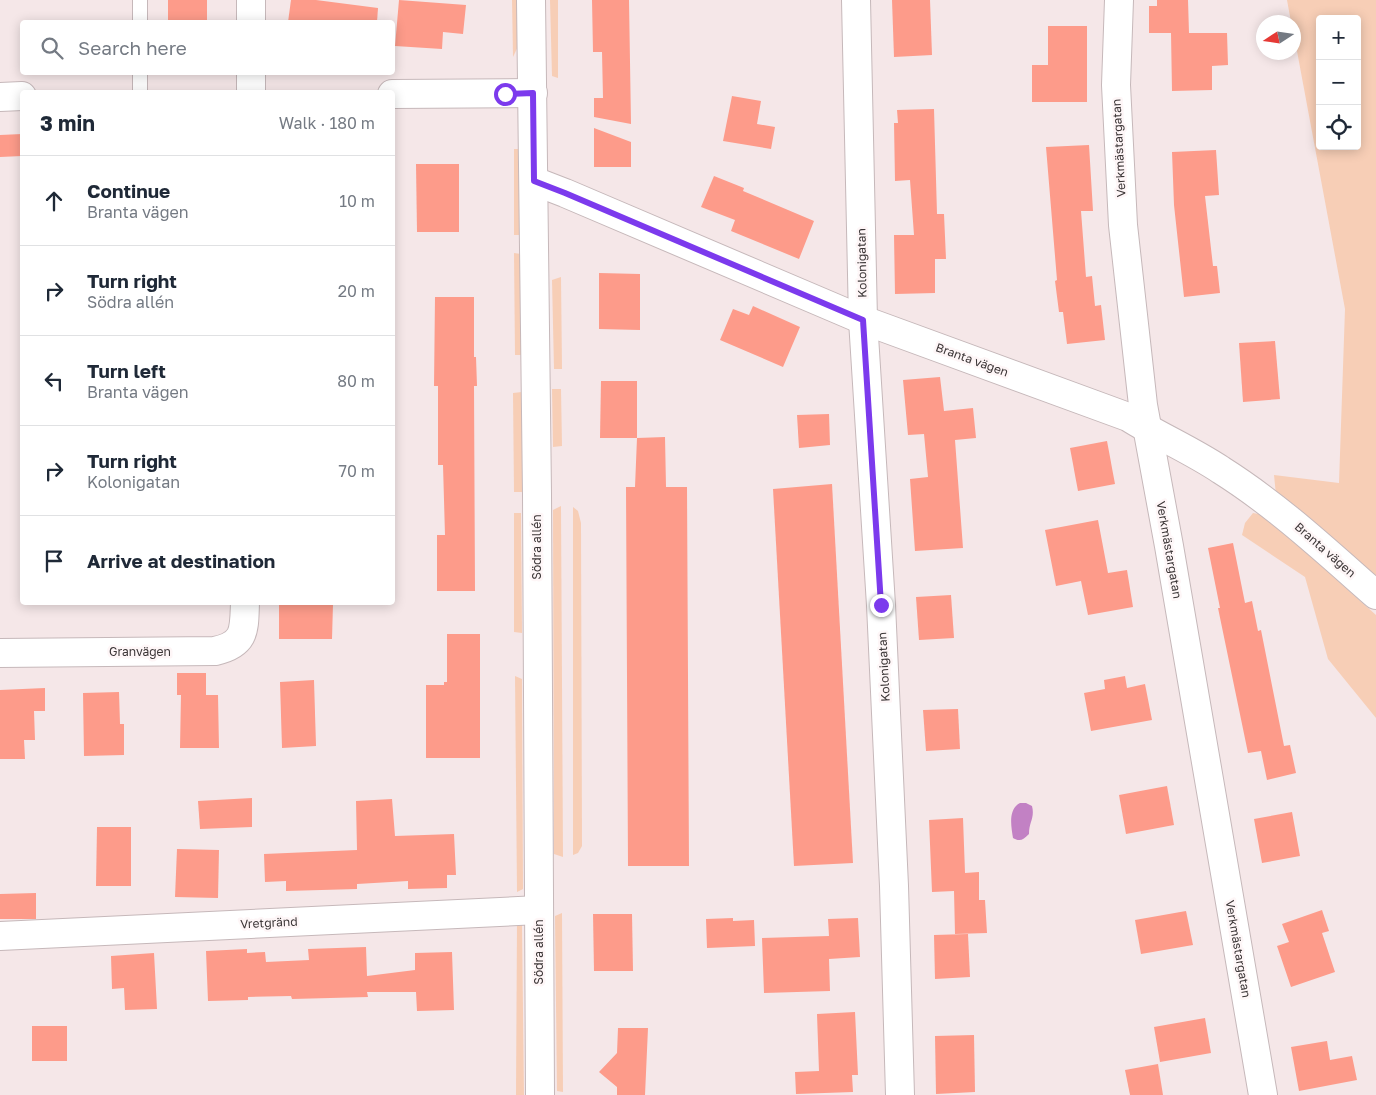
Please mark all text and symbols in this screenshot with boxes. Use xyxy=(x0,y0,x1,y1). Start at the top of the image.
north arrow xyxy=(1256,15,1301,60)
map controls xyxy=(1316,15,1361,150)
button: + xyxy=(1316,15,1361,60)
search box xyxy=(20,20,395,75)
icon: search xyxy=(38,34,66,62)
text: Search here xyxy=(78,36,187,59)
button: − xyxy=(1316,60,1361,105)
route start xyxy=(494,83,517,106)
street label: Verkmästargatan xyxy=(1108,98,1129,198)
button: locate xyxy=(1316,105,1361,150)
text: 3 min xyxy=(40,110,95,136)
text: Walk · 180 m xyxy=(279,113,375,133)
text: Continue xyxy=(87,179,170,202)
icon: ahead xyxy=(40,187,68,215)
text: 10 m xyxy=(339,191,375,211)
text: Branta vägen xyxy=(87,202,189,222)
street label: Kolonigatan xyxy=(853,228,870,298)
text: Turn right xyxy=(87,269,177,292)
icon: right xyxy=(40,277,68,305)
text: 20 m xyxy=(338,281,375,301)
text: Södra allén xyxy=(87,292,174,312)
street label: Branta vägen xyxy=(934,339,1011,380)
text: Turn left xyxy=(87,359,166,382)
icon: left xyxy=(40,367,68,395)
text: 80 m xyxy=(337,371,375,391)
text: Branta vägen xyxy=(87,382,189,402)
text: Turn right xyxy=(87,449,177,472)
icon: right xyxy=(40,457,68,485)
text: 70 m xyxy=(338,461,375,481)
text: Kolonigatan xyxy=(87,472,180,492)
street label: Verkmästargatan xyxy=(1154,500,1185,600)
street label: Södra allén xyxy=(529,514,544,580)
street label: Branta vägen xyxy=(1292,519,1359,580)
icon: arrive xyxy=(40,547,68,575)
text: Arrive at destination xyxy=(87,549,275,572)
route end xyxy=(870,594,893,617)
street label: Kolonigatan xyxy=(874,632,893,702)
street label: Granvägen xyxy=(109,644,171,659)
street label: Verkmästargatan xyxy=(1223,899,1254,999)
street label: Vretgränd xyxy=(240,914,298,931)
street label: Södra allén xyxy=(531,919,546,985)

